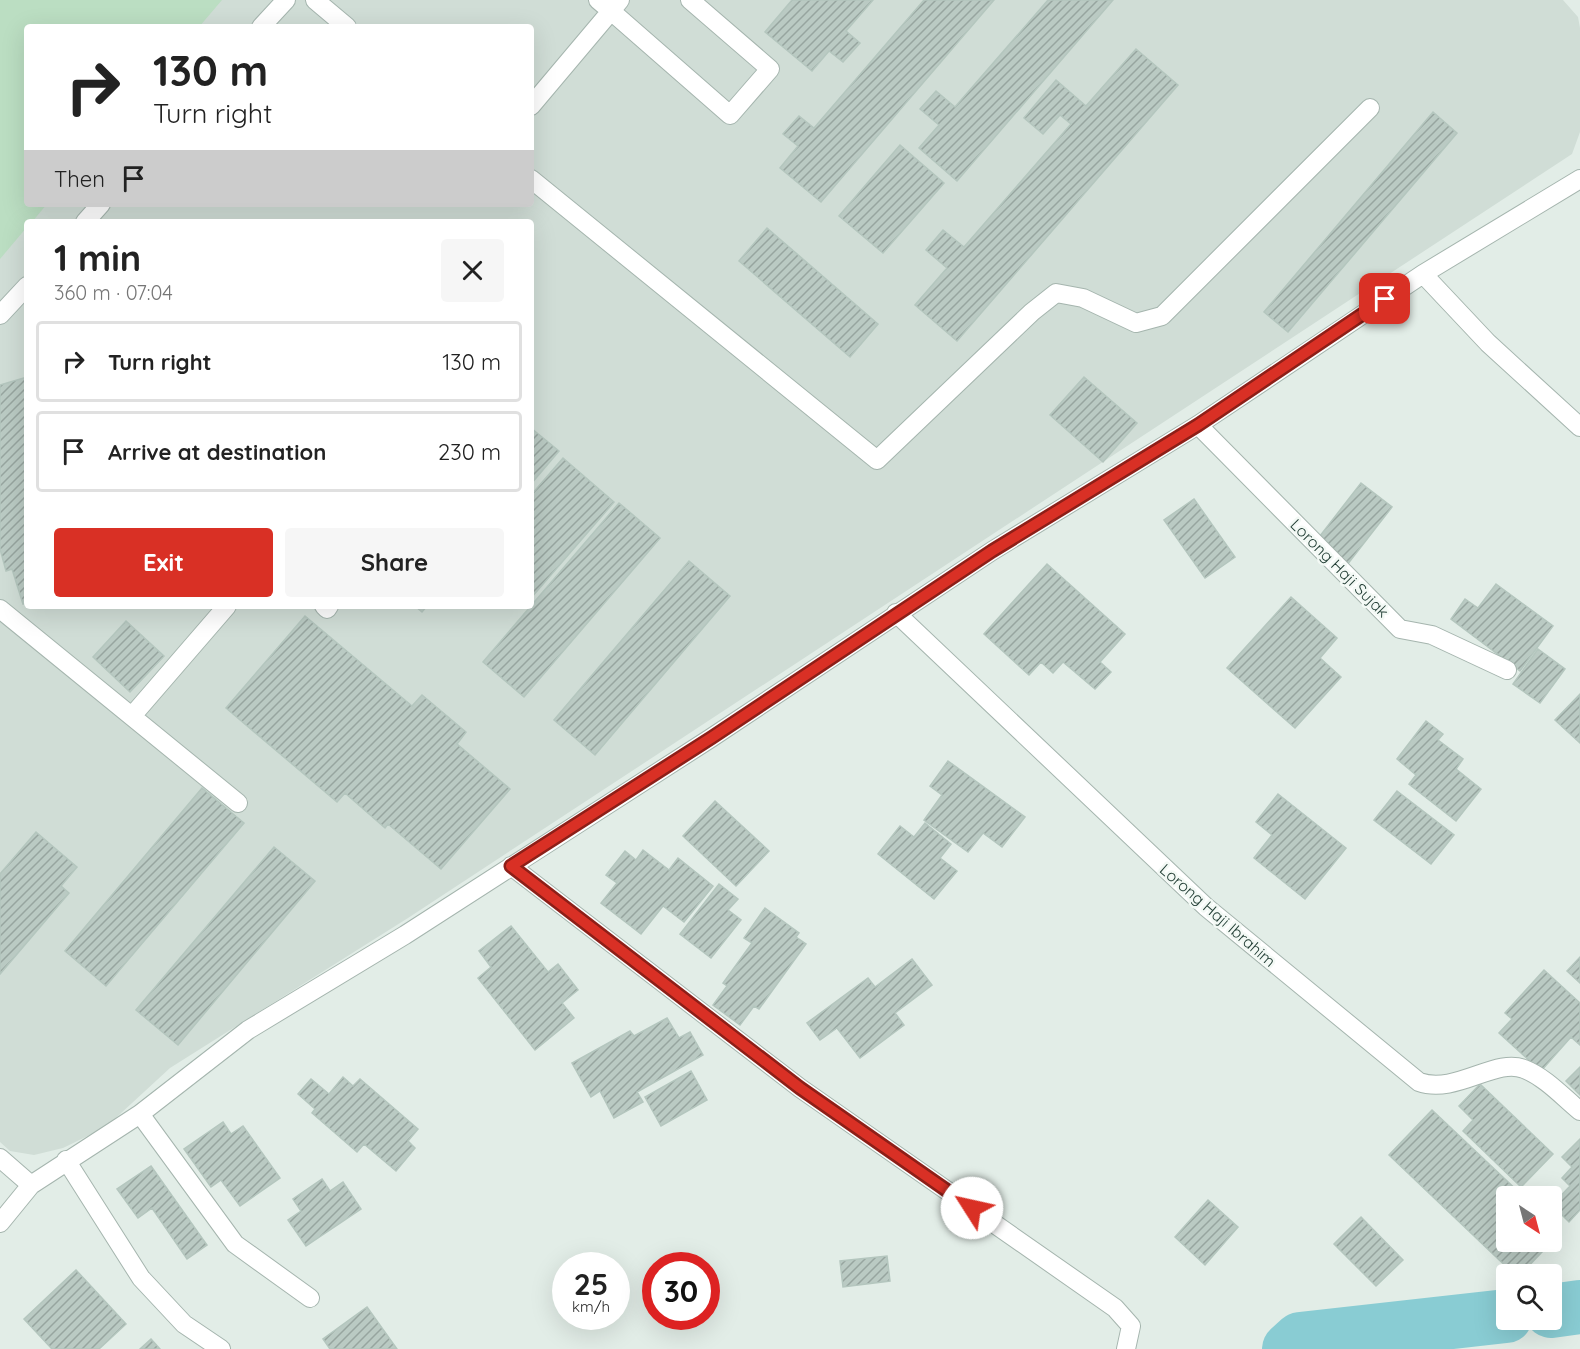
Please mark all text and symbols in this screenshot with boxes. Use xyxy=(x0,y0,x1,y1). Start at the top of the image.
text: 130 m xyxy=(153,44,268,97)
icon: right xyxy=(54,48,132,126)
text: Turn right xyxy=(153,96,272,130)
icon: arrive xyxy=(117,162,150,195)
text: Then xyxy=(54,165,105,193)
text: 1 min xyxy=(54,235,141,280)
button: close xyxy=(441,239,504,302)
pin xyxy=(1359,273,1410,324)
text: 360 m · 07:04 xyxy=(54,280,173,305)
icon: arrive xyxy=(1368,282,1401,315)
icon: right xyxy=(57,345,90,378)
text: Turn right xyxy=(108,348,212,376)
text: 130 m xyxy=(442,348,501,376)
icon: arrive xyxy=(57,435,90,468)
text: Arrive at destination xyxy=(108,438,326,466)
text: 230 m xyxy=(438,438,501,466)
street label: Lorong Haji Sujak xyxy=(1287,515,1393,621)
button: Exit xyxy=(54,528,273,597)
button: Share xyxy=(285,528,504,597)
street label: Lorong Haji Ibrahim xyxy=(1156,859,1280,971)
position arrow xyxy=(940,1176,1004,1240)
north arrow xyxy=(1496,1186,1562,1252)
map controls xyxy=(1496,1186,1562,1330)
speed limit sign: 30 xyxy=(642,1252,720,1330)
button: search xyxy=(1496,1264,1562,1330)
text: 25 xyxy=(574,1265,608,1303)
text: km/h xyxy=(572,1297,610,1316)

